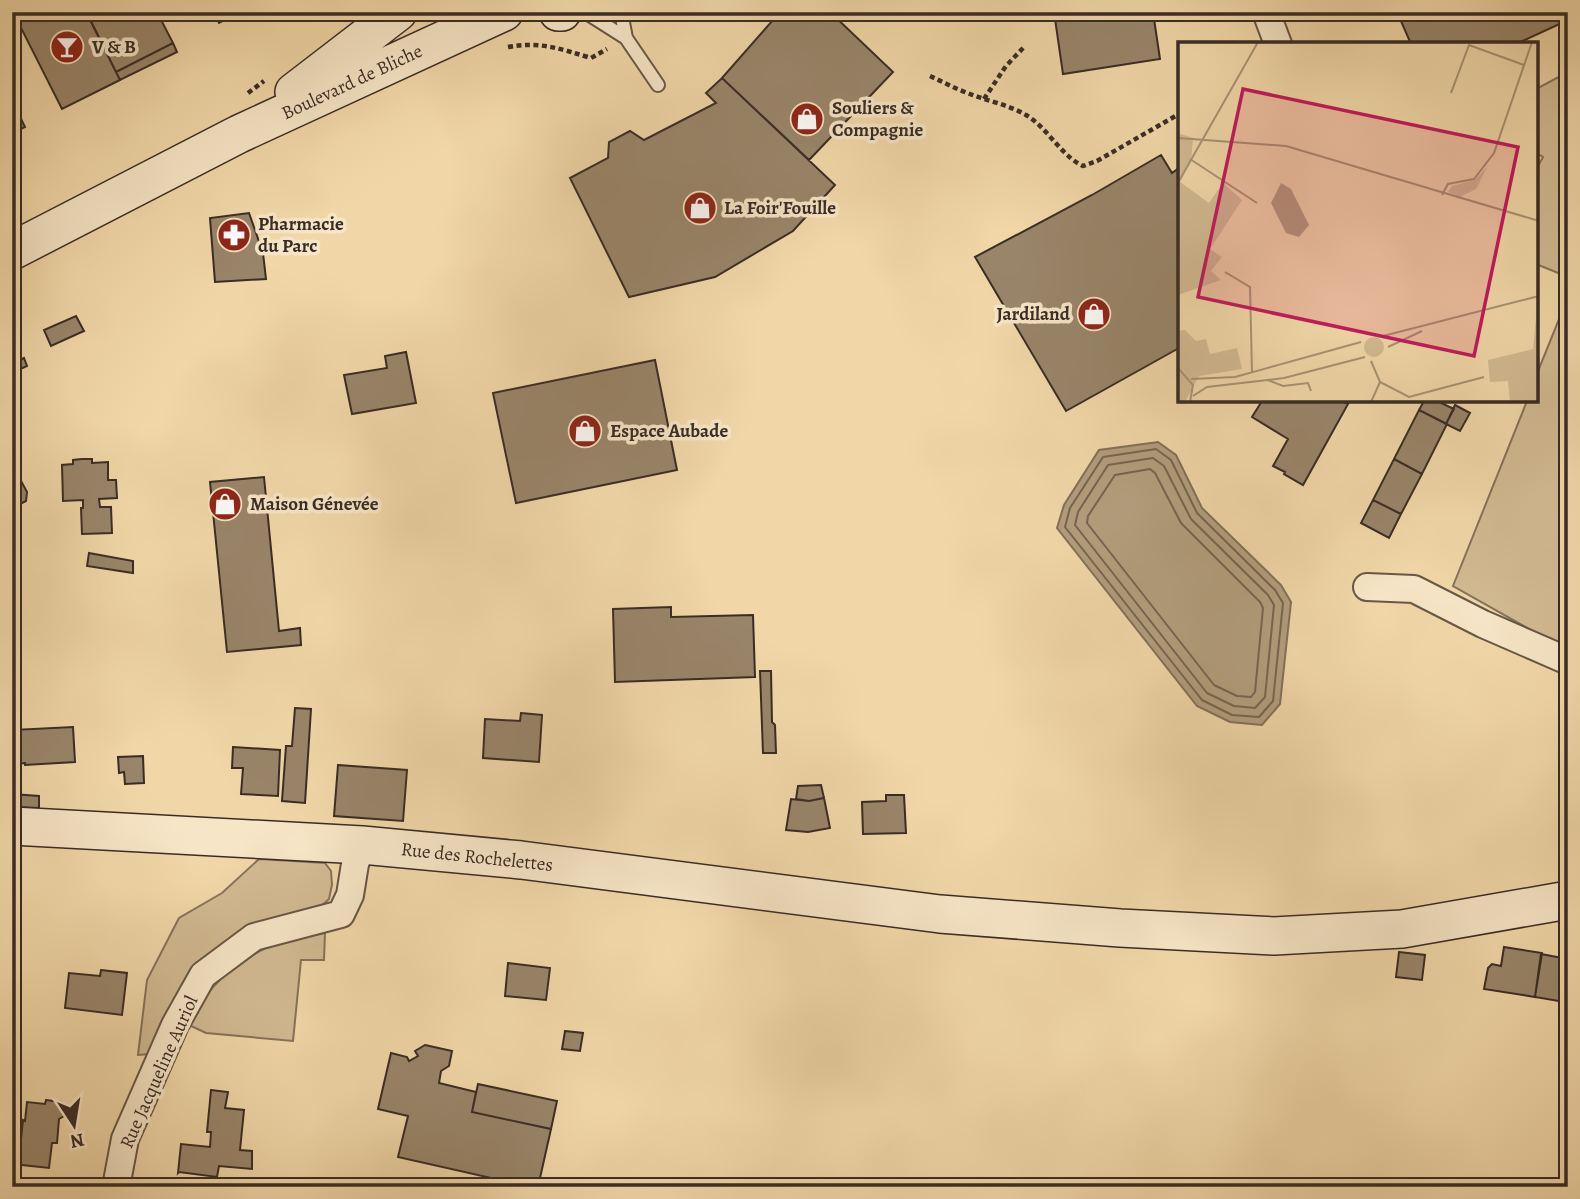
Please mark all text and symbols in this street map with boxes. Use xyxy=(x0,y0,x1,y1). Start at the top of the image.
bar icon: V & B xyxy=(48,28,86,66)
place label: V & B xyxy=(91,34,136,60)
street label: Boulevard de Bliche xyxy=(277,38,427,126)
inset map xyxy=(1178,42,1538,402)
place label: Souliers & Compagnie xyxy=(832,95,923,143)
shop icon: Souliers & Compagnie xyxy=(788,100,826,138)
shop icon: La Foir'Fouille xyxy=(681,189,719,227)
place label: La Foir'Fouille xyxy=(724,195,836,221)
place label: Pharmacie du Parc xyxy=(258,211,344,259)
pharmacy icon: Pharmacie du Parc xyxy=(215,216,253,254)
shop icon: Jardiland xyxy=(1075,295,1113,333)
place label: Jardiland xyxy=(996,301,1071,327)
shop icon: Espace Aubade xyxy=(566,412,604,450)
place label: Espace Aubade xyxy=(610,418,728,444)
shop icon: Maison Génevée xyxy=(206,485,244,523)
place label: Maison Génevée xyxy=(250,491,379,517)
street label: Rue des Rochelettes xyxy=(400,836,554,878)
street label: Rue Jacqueline Auriol xyxy=(114,991,205,1153)
north arrow xyxy=(38,1090,108,1160)
text: N xyxy=(68,1126,87,1155)

